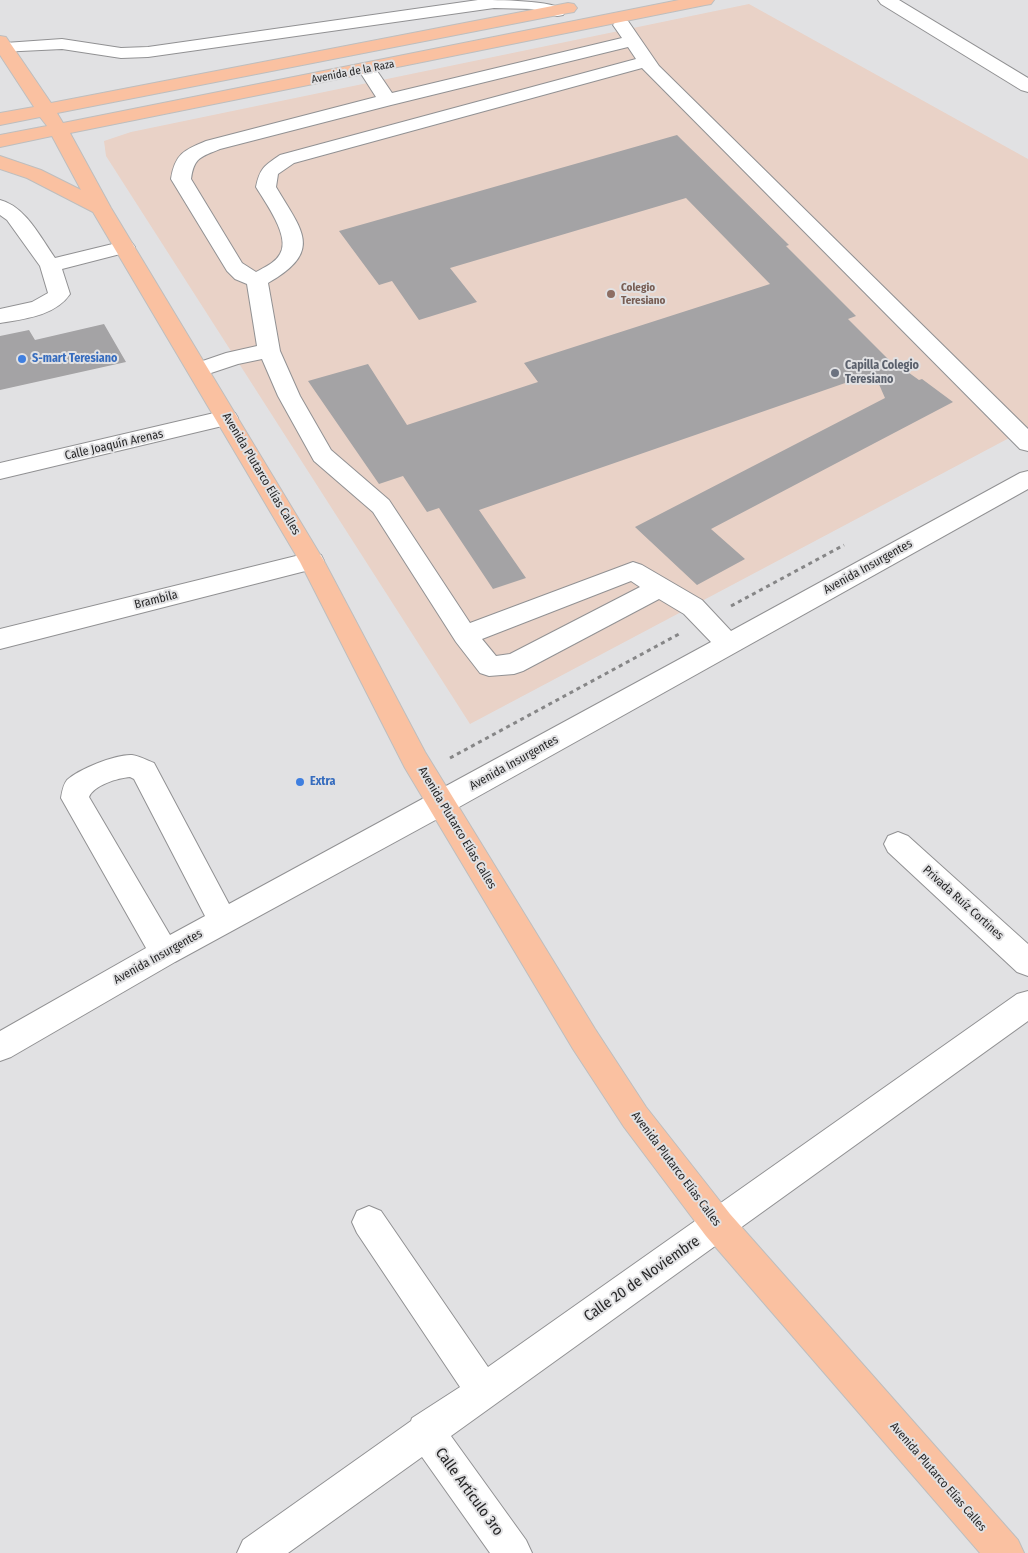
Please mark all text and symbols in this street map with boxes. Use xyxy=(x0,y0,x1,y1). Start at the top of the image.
street label: Avenida de la Raza xyxy=(310,57,396,87)
place label: Colegio Teresiano xyxy=(621,281,665,307)
marker: Colegio Teresiano xyxy=(605,288,617,300)
place label: S-mart Teresiano xyxy=(32,352,117,366)
marker: S-mart Teresiano xyxy=(16,353,28,365)
place label: Capilla Colegio Teresiano xyxy=(845,359,919,387)
marker: Capilla Colegio Teresiano xyxy=(829,367,841,379)
street label: Avenida Plutarco Elías Calles xyxy=(219,410,303,538)
street label: Calle Joaquín Arenas xyxy=(64,427,164,463)
street label: Avenida Insurgentes xyxy=(821,537,915,597)
street label: Brambila xyxy=(133,588,179,612)
street label: Avenida Insurgentes xyxy=(467,733,561,793)
street label: Avenida Plutarco Elías Calles xyxy=(415,764,499,892)
place label: Extra xyxy=(310,775,336,789)
marker: Extra xyxy=(294,776,306,788)
street label: Privada Ruíz Cortines xyxy=(920,863,1006,943)
street label: Avenida Insurgentes xyxy=(111,927,205,987)
street label: Avenida Plutarco Elías Calles xyxy=(628,1109,724,1229)
street label: Calle 20 de Noviembre xyxy=(581,1232,703,1326)
street label: Avenida Plutarco Elías Calles xyxy=(887,1420,989,1534)
street label: Calle Artículo 3ro xyxy=(431,1445,507,1539)

